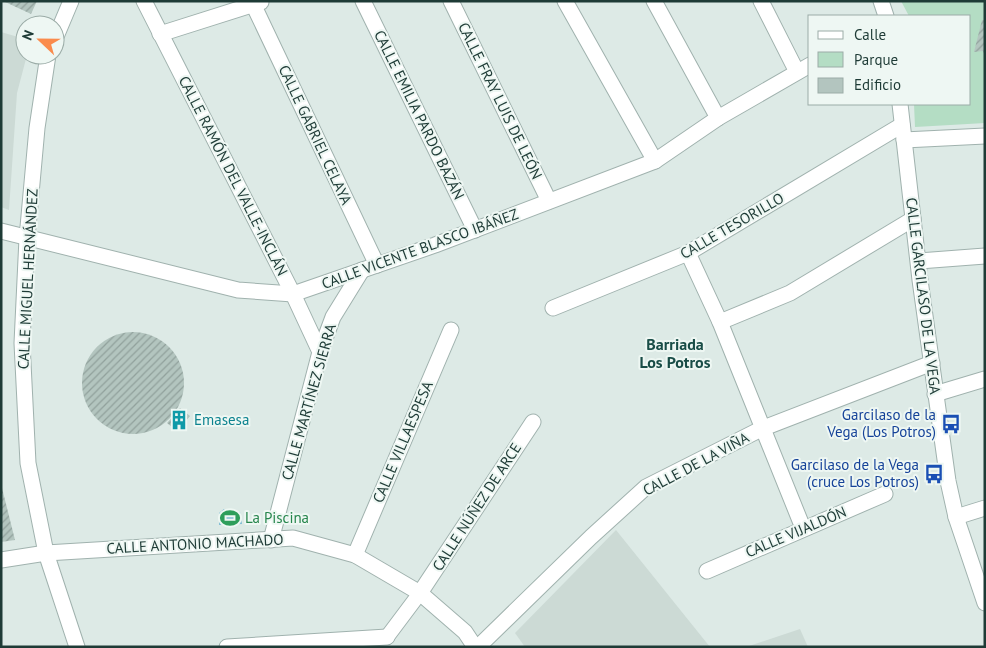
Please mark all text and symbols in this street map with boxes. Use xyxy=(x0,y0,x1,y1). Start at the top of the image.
north arrow xyxy=(15,15,65,65)
legend xyxy=(808,15,971,105)
street label: CALLE FRAY LUIS DE LEÓN xyxy=(454,19,547,182)
text: Calle xyxy=(854,25,886,44)
text: N xyxy=(18,27,38,43)
street label: CALLE EMILIA PARDO BAZÁN xyxy=(370,27,469,203)
text: Parque xyxy=(854,50,898,69)
street label: CALLE GABRIEL CELAYA xyxy=(275,62,356,208)
street label: CALLE RAMÓN DEL VALLE-INCLÁN xyxy=(175,73,292,279)
text: Edificio xyxy=(854,75,901,94)
street label: CALLE MIGUEL HERNÁNDEZ xyxy=(13,188,42,370)
street label: CALLE TESORILLO xyxy=(676,188,787,263)
street label: CALLE GARCILASO DE LA VEGA xyxy=(902,196,945,396)
street label: CALLE VICENTE BLASCO IBÁÑEZ xyxy=(319,204,521,293)
street label: CALLE MARTÍNEZ SIERRA xyxy=(277,321,340,482)
district label: Barriada Los Potros xyxy=(640,334,711,372)
street label: CALLE VILLAESPESA xyxy=(368,378,437,506)
place label: Garcilaso de la Vega (Los Potros) xyxy=(826,405,936,441)
building icon: Emasesa xyxy=(168,409,190,431)
place label: Emasesa xyxy=(194,410,249,429)
bus stop icon: Garcilaso de la Vega (Los Potros) xyxy=(940,413,962,435)
street label: CALLE DE LA VIÑA xyxy=(639,427,752,500)
street label: CALLE NÚÑEZ DE ARCE xyxy=(428,439,525,574)
place label: Garcilaso de la Vega (cruce Los Potros) xyxy=(791,455,919,491)
bus stop icon: Garcilaso de la Vega (cruce Los Potros) xyxy=(923,463,945,485)
street label: CALLE VIJALDÓN xyxy=(742,502,849,561)
sports icon: La Piscina xyxy=(219,507,241,529)
place label: La Piscina xyxy=(245,508,309,527)
street label: CALLE ANTONIO MACHADO xyxy=(106,529,284,558)

